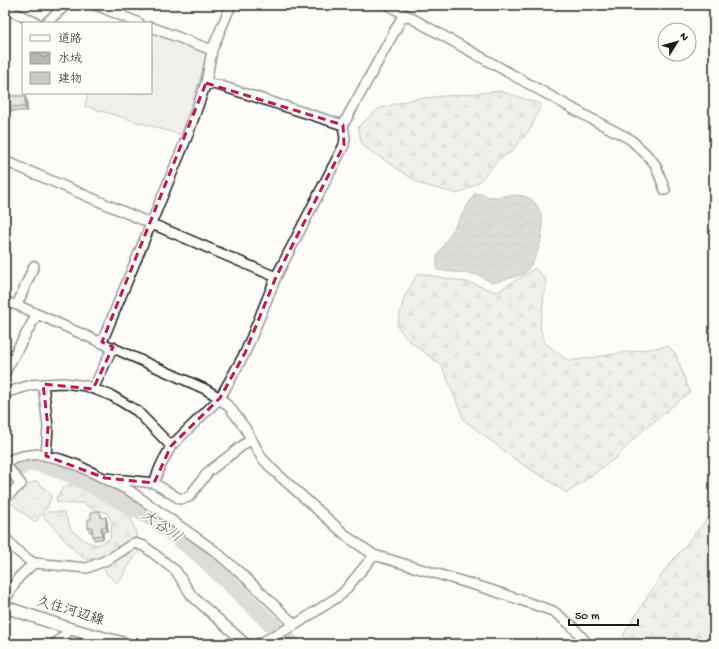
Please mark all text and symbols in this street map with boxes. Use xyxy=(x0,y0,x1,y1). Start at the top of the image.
legend xyxy=(22,22,152,94)
north arrow xyxy=(657,22,697,62)
text: N xyxy=(676,31,690,44)
text: 道路 xyxy=(58,32,82,47)
text: 水域 xyxy=(58,52,82,67)
text: 建物 xyxy=(58,72,82,87)
water label: 大谷川 xyxy=(137,507,185,547)
street label: 久住河辺線 xyxy=(34,594,106,630)
scale bar xyxy=(569,601,638,627)
text: 50 m xyxy=(575,610,600,624)

